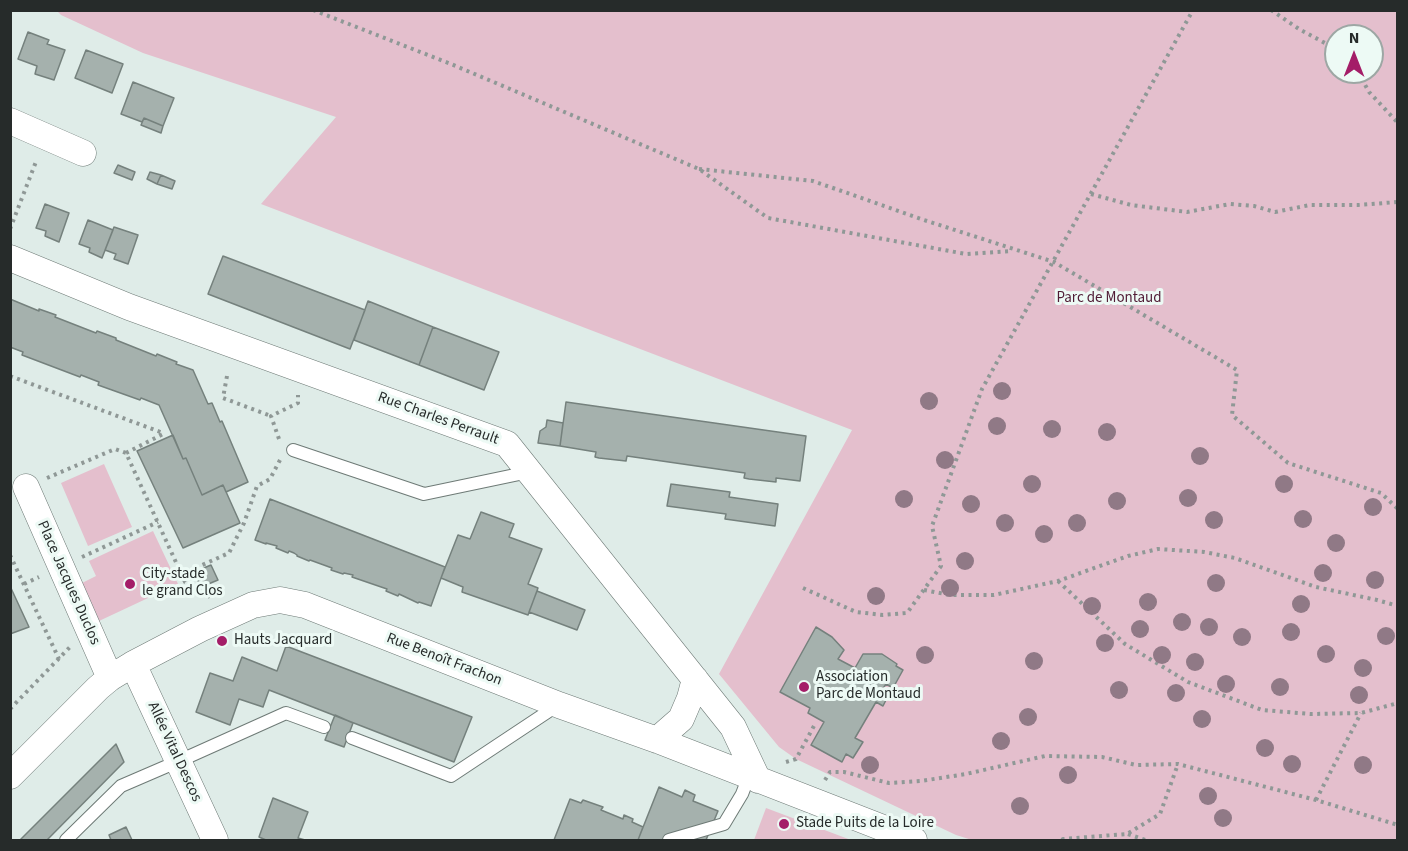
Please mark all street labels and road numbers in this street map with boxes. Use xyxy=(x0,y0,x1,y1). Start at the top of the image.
street label: Rue Charles Perrault xyxy=(375,389,501,449)
street label: Place Jacques Duclos xyxy=(33,518,103,648)
street label: Rue Benoît Frachon xyxy=(384,630,504,690)
street label: Allée Vital Descos xyxy=(143,699,205,805)

